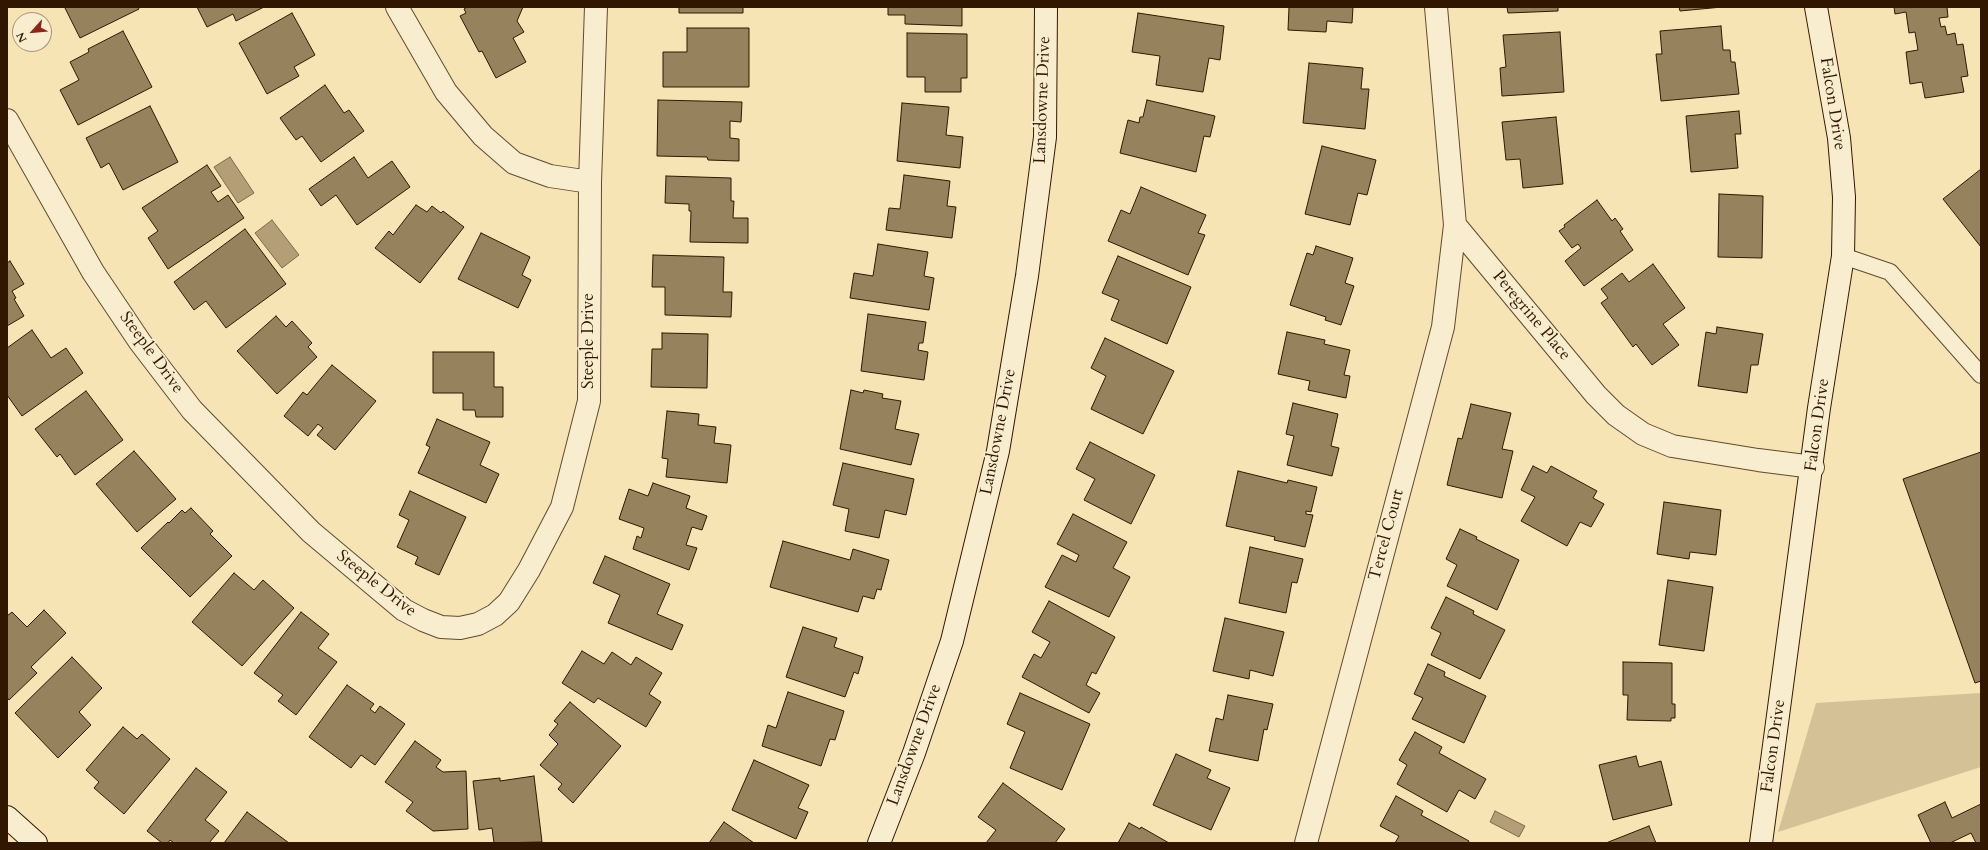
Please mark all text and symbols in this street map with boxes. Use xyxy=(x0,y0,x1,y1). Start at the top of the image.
north arrow xyxy=(12,12,52,52)
text: N xyxy=(13,30,31,45)
street label: Lansdowne Drive xyxy=(1031,36,1055,164)
street label: Falcon Drive xyxy=(1815,56,1849,152)
street label: Peregrine Place xyxy=(1487,267,1575,365)
street label: Steeple Drive xyxy=(579,293,599,389)
street label: Steeple Drive xyxy=(115,308,187,398)
street label: Lansdowne Drive xyxy=(977,367,1021,497)
street label: Falcon Drive xyxy=(1801,377,1835,473)
street label: Tercel Court xyxy=(1365,487,1409,583)
street label: Steeple Drive xyxy=(332,546,420,622)
street label: Lansdowne Drive xyxy=(884,681,946,809)
street label: Falcon Drive xyxy=(1757,698,1791,794)

